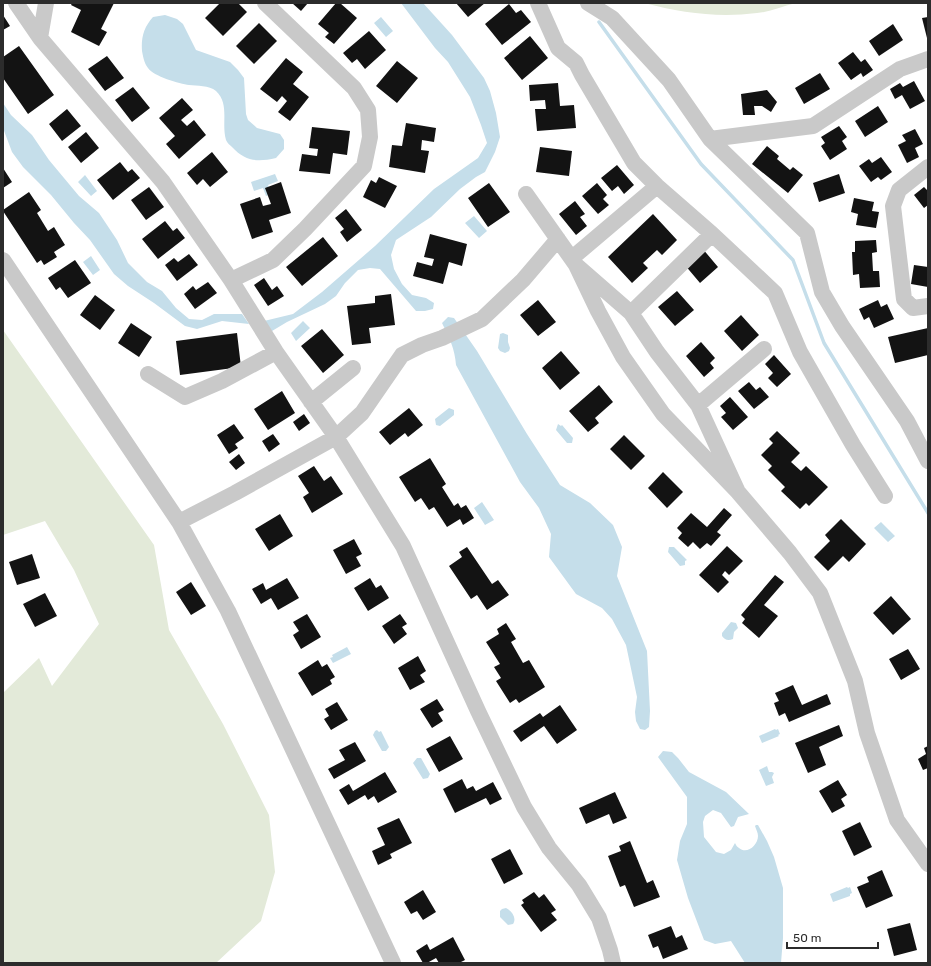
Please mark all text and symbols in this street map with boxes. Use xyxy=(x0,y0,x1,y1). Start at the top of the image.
scale bar xyxy=(787,924,878,950)
text: 50 m xyxy=(793,931,821,945)

